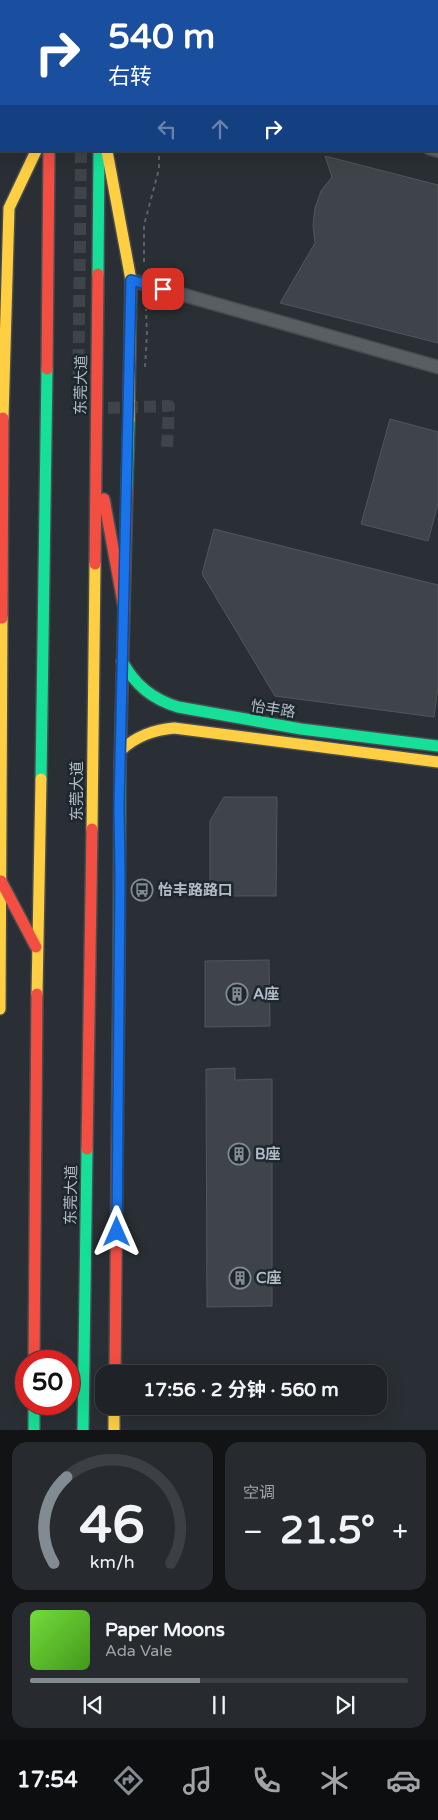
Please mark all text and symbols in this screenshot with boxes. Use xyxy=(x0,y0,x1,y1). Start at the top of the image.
text: 540 m xyxy=(108,16,215,58)
icon: right xyxy=(25,20,90,85)
text: 右转 xyxy=(108,64,152,90)
icon: left xyxy=(153,115,181,143)
icon: ahead xyxy=(206,115,234,143)
icon: right xyxy=(259,115,287,143)
pin xyxy=(142,268,184,310)
icon: arrive xyxy=(149,275,177,303)
street label: 东莞大道 xyxy=(71,355,91,415)
street label: 怡丰路 xyxy=(249,697,297,721)
street label: 东莞大道 xyxy=(68,761,86,821)
bus stop icon: 怡丰路路口 xyxy=(130,878,154,902)
place label: 怡丰路路口 xyxy=(158,881,233,899)
building icon: A座 xyxy=(225,982,249,1006)
place label: A座 xyxy=(253,985,279,1003)
building icon: B座 xyxy=(227,1142,251,1166)
place label: B座 xyxy=(255,1145,280,1163)
street label: 东莞大道 xyxy=(61,1165,81,1225)
position arrow xyxy=(90,1205,142,1257)
building icon: C座 xyxy=(228,1266,252,1290)
place label: C座 xyxy=(256,1269,281,1287)
speed limit sign: 50 xyxy=(15,1350,80,1415)
text: 17:56 · 2 分钟 · 560 m xyxy=(143,1379,339,1401)
text: 空调 xyxy=(243,1483,275,1503)
text: 46 xyxy=(80,1494,145,1557)
text: 21.5° xyxy=(280,1508,375,1554)
text: − xyxy=(243,1515,263,1549)
text: + xyxy=(392,1515,408,1549)
text: km/h xyxy=(90,1552,135,1573)
text: Paper Moons xyxy=(105,1619,225,1641)
text: Ada Vale xyxy=(105,1641,172,1661)
icon: previous xyxy=(79,1691,107,1719)
icon: pause xyxy=(205,1691,233,1719)
icon: next xyxy=(331,1691,359,1719)
icon: directions xyxy=(111,1763,146,1798)
icon: music xyxy=(180,1763,215,1798)
icon: phone xyxy=(249,1763,284,1798)
icon: climate xyxy=(317,1763,352,1798)
icon: car xyxy=(386,1763,421,1798)
text: 17:54 xyxy=(17,1767,78,1793)

